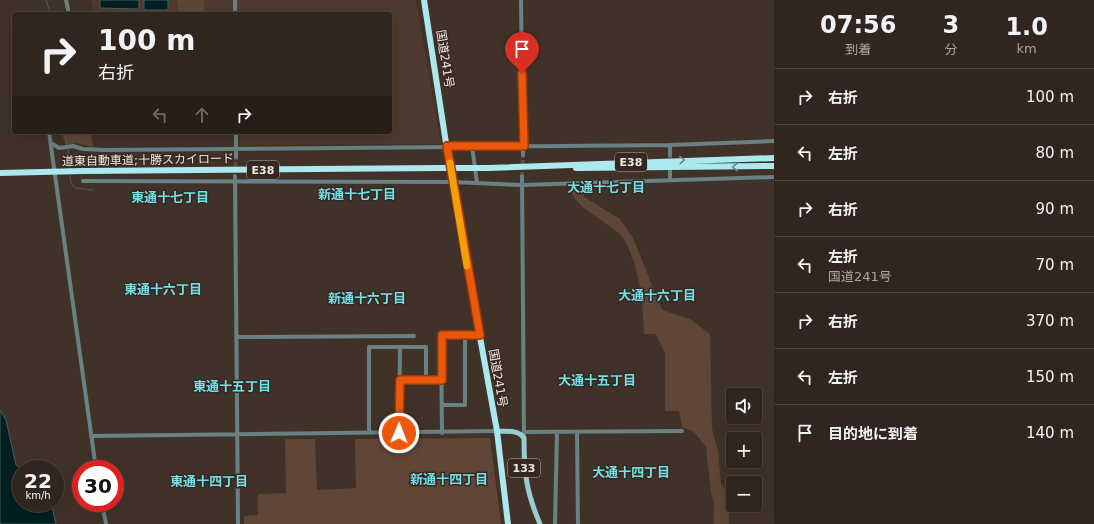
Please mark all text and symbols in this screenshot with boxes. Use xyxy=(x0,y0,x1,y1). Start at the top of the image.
text: 07:56 xyxy=(820,11,897,39)
text: 3 xyxy=(943,11,959,39)
text: 1.0 xyxy=(1005,13,1048,41)
text: 100 m xyxy=(98,24,195,57)
icon: right xyxy=(32,28,84,80)
street label: 国道241号 xyxy=(433,29,457,89)
pin xyxy=(505,32,539,73)
icon: arrive xyxy=(511,38,533,60)
text: km xyxy=(1017,41,1037,56)
text: 到着 xyxy=(845,42,871,57)
text: 分 xyxy=(944,42,957,57)
text: 右折 xyxy=(98,62,134,83)
icon: right xyxy=(794,86,816,108)
text: 100 m xyxy=(1026,88,1074,106)
text: 右折 xyxy=(828,89,858,107)
icon: left xyxy=(149,104,171,126)
icon: ahead xyxy=(191,104,213,126)
icon: right xyxy=(233,104,255,126)
icon: left xyxy=(794,142,816,164)
text: 80 m xyxy=(1036,144,1074,162)
text: 左折 xyxy=(828,145,858,163)
street label: 道東自動車道;十勝スカイロード xyxy=(62,151,234,169)
road number: E38 xyxy=(615,153,647,171)
one-way arrow xyxy=(679,156,685,164)
road number: E38 xyxy=(247,161,279,179)
one-way arrow xyxy=(732,163,738,171)
district label: 大通十七丁目 xyxy=(567,180,645,195)
district label: 新通十七丁目 xyxy=(318,187,396,202)
district label: 東通十七丁目 xyxy=(131,190,209,205)
icon: right xyxy=(794,198,816,220)
text: 90 m xyxy=(1036,200,1074,218)
text: 右折 xyxy=(828,201,858,219)
text: 左折 xyxy=(828,248,858,266)
icon: left xyxy=(794,254,816,276)
text: 70 m xyxy=(1036,256,1074,274)
text: 国道241号 xyxy=(828,269,892,284)
district label: 東通十六丁目 xyxy=(124,282,202,297)
district label: 大通十六丁目 xyxy=(618,288,696,303)
district label: 新通十六丁目 xyxy=(328,291,406,306)
icon: right xyxy=(794,310,816,332)
text: 370 m xyxy=(1026,312,1074,330)
text: 右折 xyxy=(828,313,858,331)
street label: 国道241号 xyxy=(486,348,510,408)
icon: left xyxy=(794,366,816,388)
text: 150 m xyxy=(1026,368,1074,386)
text: 左折 xyxy=(828,369,858,387)
district label: 大通十五丁目 xyxy=(558,373,636,388)
district label: 東通十五丁目 xyxy=(193,379,271,394)
map controls xyxy=(726,388,762,512)
button: sound xyxy=(726,388,762,424)
position arrow xyxy=(378,412,420,454)
icon: arrive xyxy=(794,422,816,444)
text: 140 m xyxy=(1026,424,1074,442)
text: 目的地に到着 xyxy=(828,425,918,443)
button: + xyxy=(726,432,762,468)
road number: 133 xyxy=(508,459,540,477)
speed limit sign: 30 xyxy=(72,460,124,512)
district label: 大通十四丁目 xyxy=(592,465,670,480)
text: 22 xyxy=(24,469,52,493)
district label: 新通十四丁目 xyxy=(410,472,488,487)
district label: 東通十四丁目 xyxy=(170,474,248,489)
button: − xyxy=(726,476,762,512)
text: km/h xyxy=(25,490,51,501)

